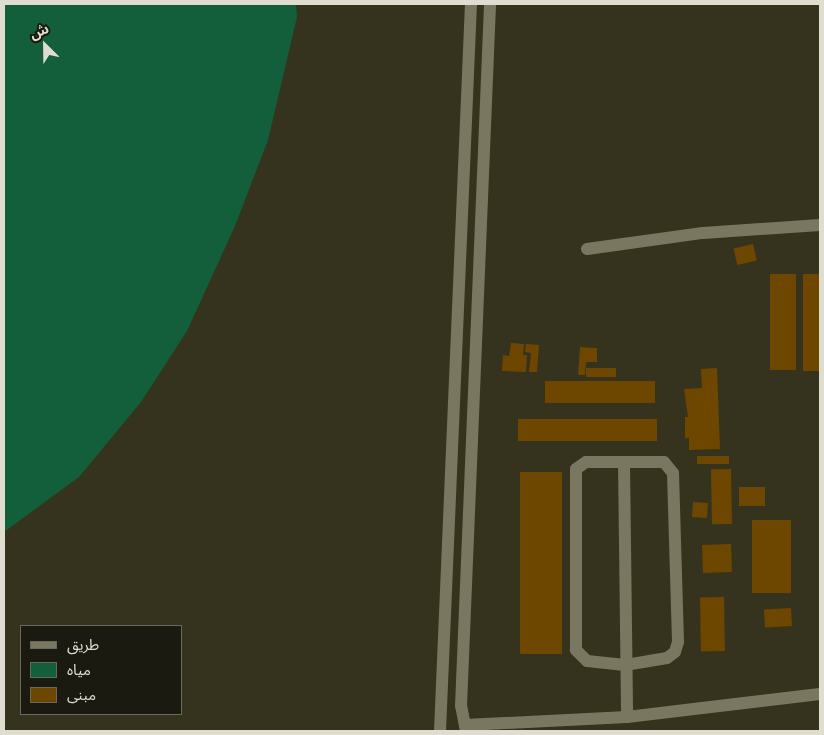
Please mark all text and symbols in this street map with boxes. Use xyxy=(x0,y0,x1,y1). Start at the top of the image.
north arrow xyxy=(20,20,70,70)
text: ش xyxy=(27,20,51,42)
legend xyxy=(20,625,182,715)
text: طريق xyxy=(67,636,99,654)
text: مياه xyxy=(67,661,91,679)
text: مبنى xyxy=(67,686,96,704)

